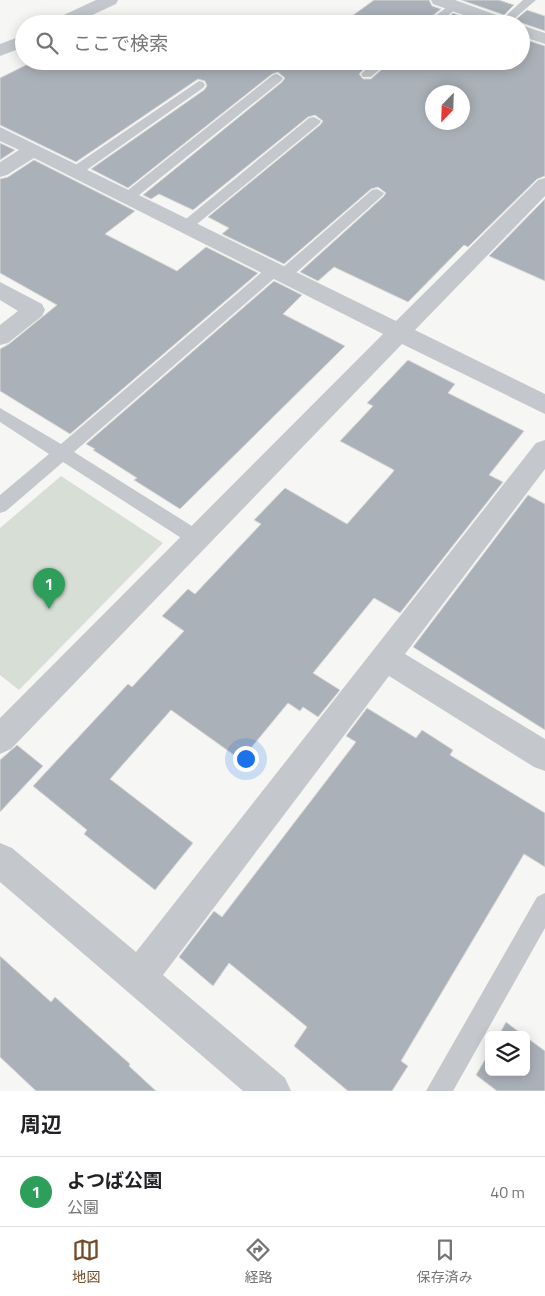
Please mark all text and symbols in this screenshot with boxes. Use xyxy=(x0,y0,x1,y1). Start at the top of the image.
search box xyxy=(15,15,530,70)
text: ここで検索 xyxy=(73,28,168,57)
icon: search xyxy=(33,29,61,57)
north arrow xyxy=(425,85,470,130)
pin: 1 xyxy=(33,568,65,609)
your location xyxy=(233,746,259,772)
map controls xyxy=(485,1031,530,1076)
button: layers xyxy=(485,1031,530,1076)
text: 周辺 xyxy=(20,1108,62,1140)
text: よつば公園 xyxy=(67,1165,162,1194)
text: 1 xyxy=(32,1180,40,1204)
text: 40 m xyxy=(490,1180,525,1204)
text: 公園 xyxy=(67,1195,99,1219)
tab: 地図 xyxy=(72,1236,100,1287)
tab: 経路 xyxy=(244,1236,272,1287)
tab: 保存済み xyxy=(417,1236,473,1287)

